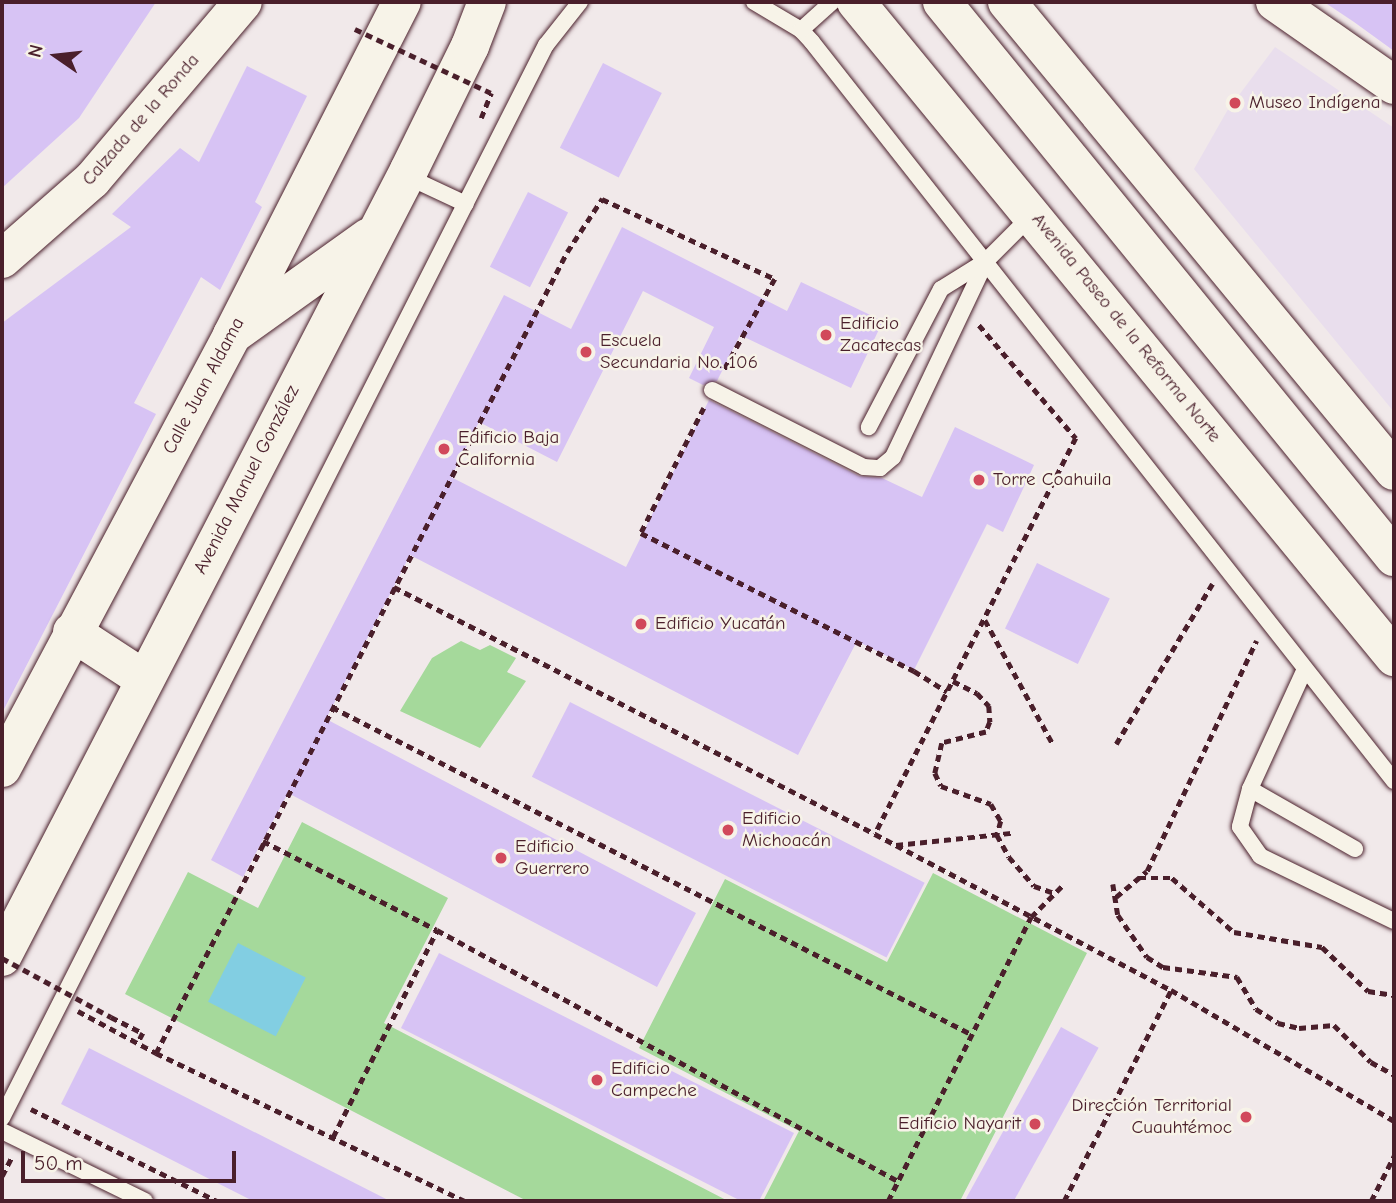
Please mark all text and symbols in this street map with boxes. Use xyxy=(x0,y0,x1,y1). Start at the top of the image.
north arrow xyxy=(21,21,91,91)
text: N xyxy=(23,42,48,60)
street label: Calzada de la Ronda xyxy=(78,49,204,191)
place label: Museo Indígena xyxy=(1249,92,1381,114)
marker: Museo Indígena xyxy=(1227,95,1243,111)
street label: Avenida Paseo de la Reforma Norte xyxy=(1026,209,1226,447)
place label: Edificio Zacatecas xyxy=(840,313,921,357)
street label: Calle Juan Aldama xyxy=(158,314,250,458)
marker: Edificio Zacatecas xyxy=(818,327,834,343)
place label: Escuela Secundaria No. 106 xyxy=(600,330,758,374)
marker: Escuela Secundaria No. 106 xyxy=(578,344,594,360)
street label: Avenida Manuel González xyxy=(189,382,305,578)
place label: Edificio Baja California xyxy=(458,427,559,471)
marker: Edificio Baja California xyxy=(436,441,452,457)
place label: Torre Coahuila xyxy=(993,469,1111,491)
marker: Torre Coahuila xyxy=(971,472,987,488)
place label: Edificio Yucatán xyxy=(655,613,785,635)
marker: Edificio Yucatán xyxy=(633,616,649,632)
place label: Edificio Michoacán xyxy=(742,808,831,852)
marker: Edificio Michoacán xyxy=(720,822,736,838)
place label: Edificio Guerrero xyxy=(515,836,589,880)
marker: Edificio Guerrero xyxy=(493,850,509,866)
place label: Edificio Campeche xyxy=(611,1058,697,1102)
marker: Edificio Campeche xyxy=(589,1072,605,1088)
place label: Dirección Territorial Cuauhtémoc xyxy=(1071,1095,1232,1139)
marker: Dirección Territorial Cuauhtémoc xyxy=(1238,1109,1254,1125)
place label: Edificio Nayarit xyxy=(898,1113,1021,1135)
marker: Edificio Nayarit xyxy=(1027,1116,1043,1132)
scale bar xyxy=(24,1136,240,1180)
text: 50 m xyxy=(34,1151,83,1175)

